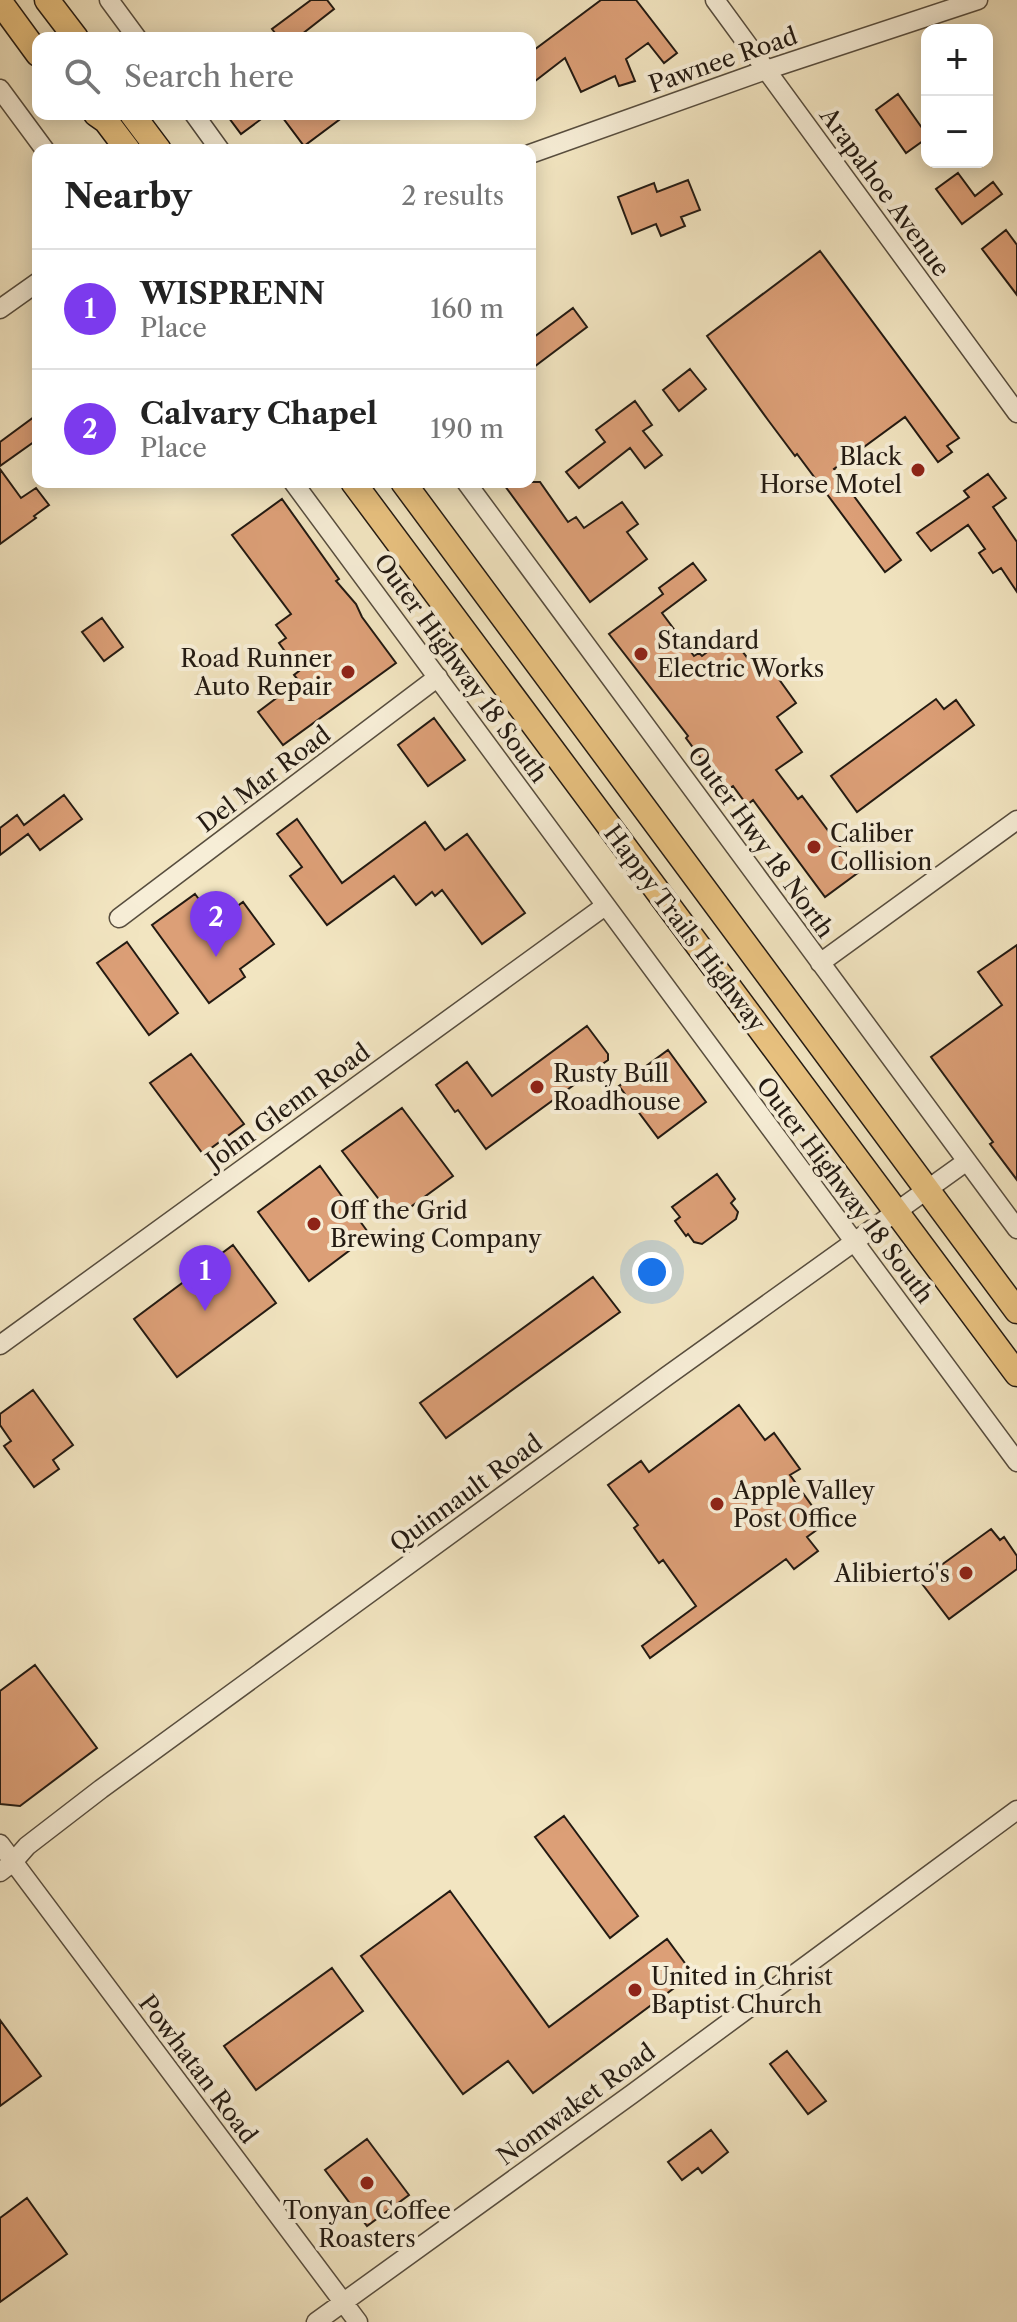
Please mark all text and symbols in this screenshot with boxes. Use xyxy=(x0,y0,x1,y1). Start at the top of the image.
street label: Pawnee Road xyxy=(645,21,801,99)
map controls xyxy=(921,24,993,168)
button: + xyxy=(921,24,993,96)
search box xyxy=(32,32,536,120)
icon: search xyxy=(60,54,104,98)
text: Search here xyxy=(124,58,294,95)
button: − xyxy=(921,96,993,168)
street label: Arapahoe Avenue xyxy=(813,101,956,282)
text: Nearby xyxy=(64,175,192,217)
text: 2 results xyxy=(401,180,504,212)
text: WISPRENN xyxy=(140,275,325,312)
text: 1 xyxy=(84,293,96,325)
text: 160 m xyxy=(430,293,504,325)
text: Place xyxy=(140,312,207,344)
text: Calvary Chapel xyxy=(140,395,377,432)
text: 2 xyxy=(82,413,98,445)
text: 190 m xyxy=(430,413,504,445)
text: Place xyxy=(140,432,207,464)
place label: Black Horse Motel xyxy=(759,442,903,499)
marker: Black Horse Motel xyxy=(909,461,927,479)
street label: Outer Highway 18 South xyxy=(368,548,554,788)
place label: Standard Electric Works xyxy=(657,626,824,683)
place label: Road Runner Auto Repair xyxy=(180,644,332,701)
marker: Standard Electric Works xyxy=(632,645,650,663)
marker: Road Runner Auto Repair xyxy=(339,663,357,681)
street label: Del Mar Road xyxy=(192,719,336,838)
street label: Outer Hwy 18 North xyxy=(682,741,840,943)
street label: Happy Trails Highway xyxy=(598,819,772,1037)
place label: Caliber Collision xyxy=(830,819,932,876)
marker: Caliber Collision xyxy=(805,838,823,856)
pin: 2 xyxy=(190,891,242,957)
street label: John Glenn Road xyxy=(197,1037,376,1177)
place label: Rusty Bull Roadhouse xyxy=(553,1059,681,1116)
street label: Outer Highway 18 South xyxy=(750,1071,940,1309)
marker: Rusty Bull Roadhouse xyxy=(528,1078,546,1096)
place label: Off the Grid Brewing Company xyxy=(330,1196,542,1253)
marker: Off the Grid Brewing Company xyxy=(305,1215,323,1233)
pin: 1 xyxy=(179,1245,231,1311)
your location xyxy=(632,1252,672,1292)
street label: Quinnault Road xyxy=(384,1428,548,1558)
place label: Apple Valley Post Office xyxy=(732,1476,875,1533)
marker: Apple Valley Post Office xyxy=(708,1495,726,1513)
place label: Alibierto's xyxy=(833,1559,950,1588)
marker: Alibierto's xyxy=(957,1564,975,1582)
place label: United in Christ Baptist Church xyxy=(651,1962,833,2019)
marker: United in Christ Baptist Church xyxy=(626,1981,644,1999)
street label: Powhatan Road xyxy=(133,1989,264,2149)
street label: Nomwaket Road xyxy=(491,2037,661,2171)
marker: Tonyan Coffee Roasters xyxy=(358,2174,376,2192)
place label: Tonyan Coffee Roasters xyxy=(283,2196,451,2253)

